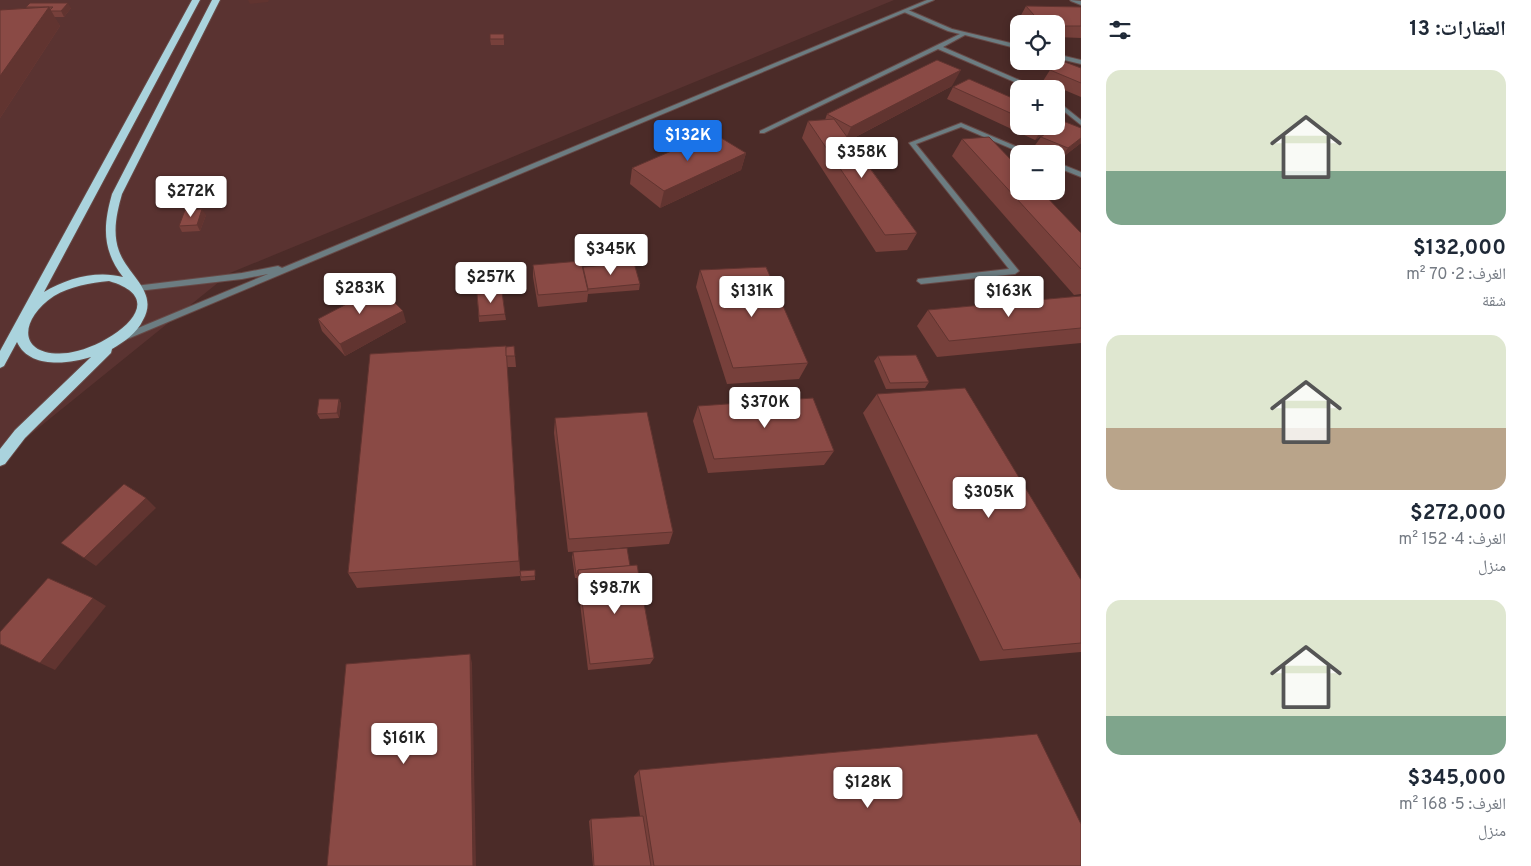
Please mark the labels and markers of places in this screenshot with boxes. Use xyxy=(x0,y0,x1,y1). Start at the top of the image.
pin: $132K xyxy=(653,120,723,162)
pin: $358K xyxy=(827,136,897,179)
pin: $272K xyxy=(156,176,226,218)
pin: $345K xyxy=(576,234,646,276)
pin: $257K xyxy=(456,262,526,304)
pin: $283K xyxy=(325,272,395,315)
pin: $131K xyxy=(717,276,787,318)
pin: $163K xyxy=(974,276,1044,318)
pin: $370K xyxy=(730,386,800,429)
pin: $305K xyxy=(954,476,1024,519)
pin: $98.7K xyxy=(574,572,656,615)
pin: $161K xyxy=(369,722,439,765)
pin: $128K xyxy=(833,766,903,809)

